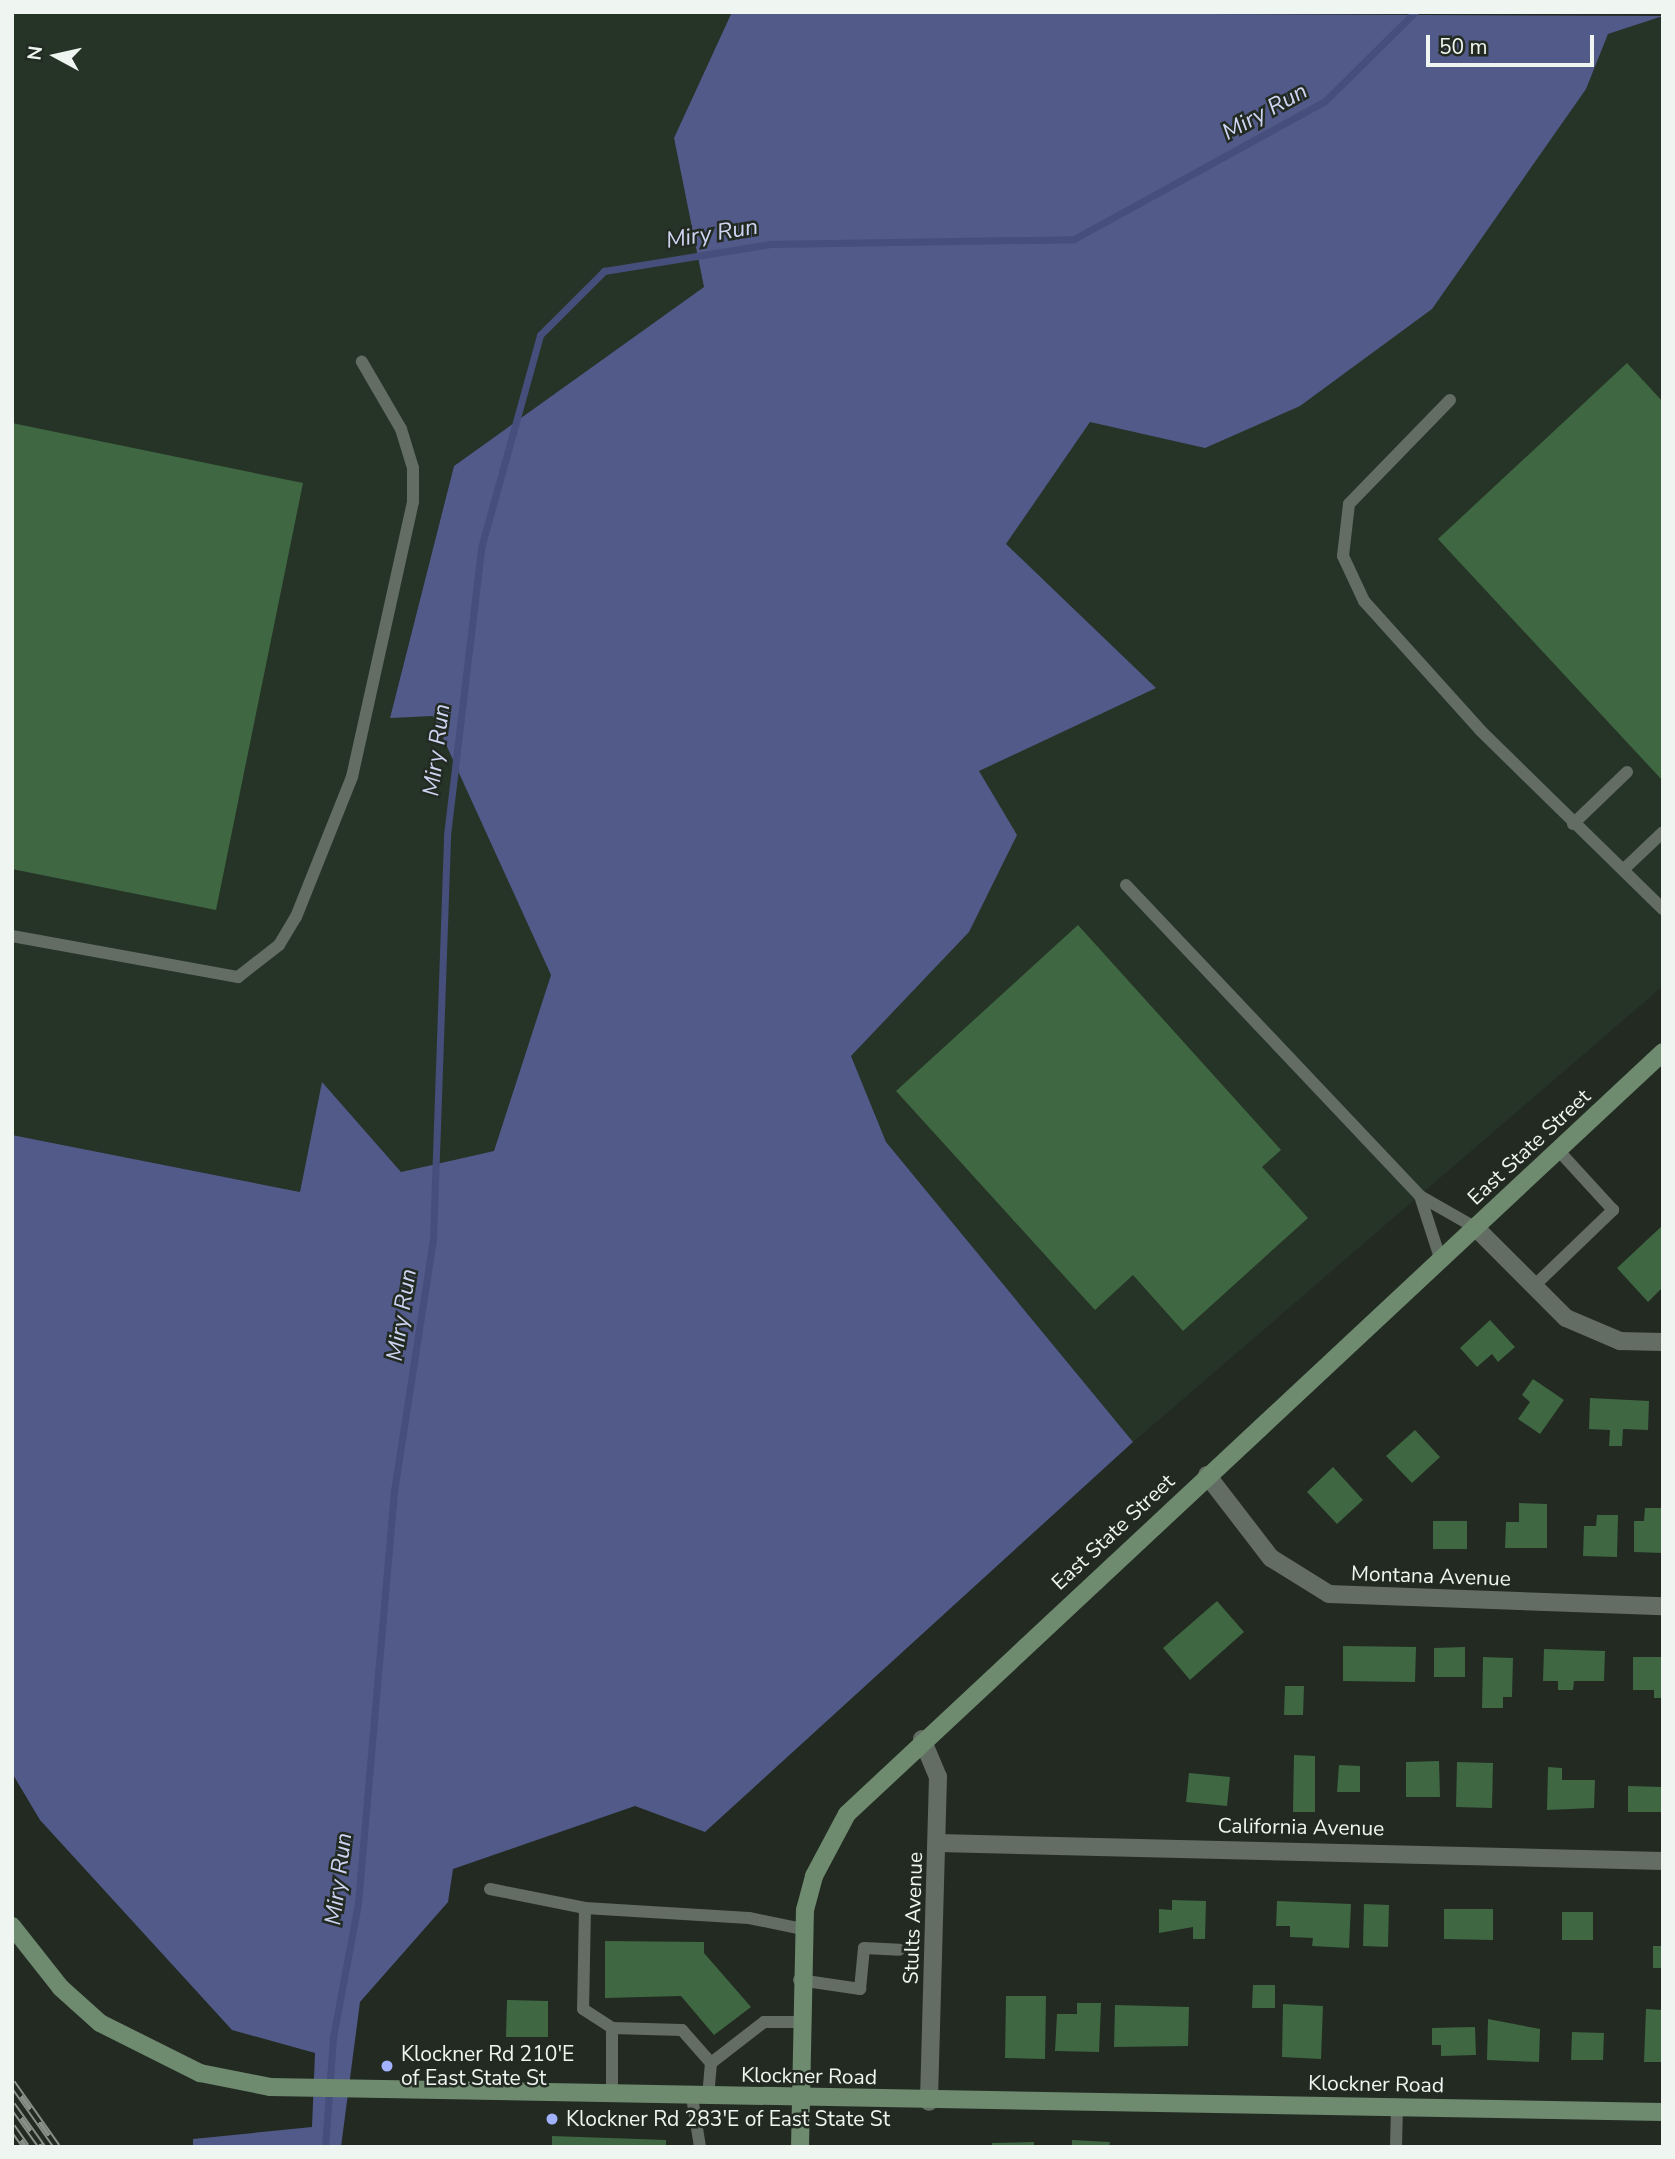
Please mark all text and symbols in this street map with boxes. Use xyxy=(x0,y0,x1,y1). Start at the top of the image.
north arrow xyxy=(21,21,91,91)
scale bar xyxy=(1430,21,1598,65)
text: 50 m xyxy=(1439,33,1488,61)
text: N xyxy=(21,44,49,62)
water label: Miry Run xyxy=(1218,77,1312,147)
water label: Miry Run xyxy=(664,213,760,255)
water label: Miry Run xyxy=(418,702,456,798)
street label: East State Street xyxy=(1462,1084,1596,1210)
water label: Miry Run xyxy=(381,1267,423,1363)
street label: East State Street xyxy=(1046,1469,1180,1595)
street label: Montana Avenue xyxy=(1351,1561,1511,1591)
street label: California Avenue xyxy=(1217,1813,1385,1841)
water label: Miry Run xyxy=(320,1831,358,1927)
street label: Stults Avenue xyxy=(898,1851,928,1985)
place label: Klockner Rd 210'E of East State St xyxy=(401,2041,574,2091)
marker: Klockner Rd 210'E of East State St xyxy=(379,2058,395,2074)
street label: Klockner Road xyxy=(741,2062,877,2090)
street label: Klockner Road xyxy=(1308,2070,1444,2098)
place label: Klockner Rd 283'E of East State St xyxy=(566,2106,890,2132)
marker: Klockner Rd 283'E of East State St xyxy=(544,2111,560,2127)

